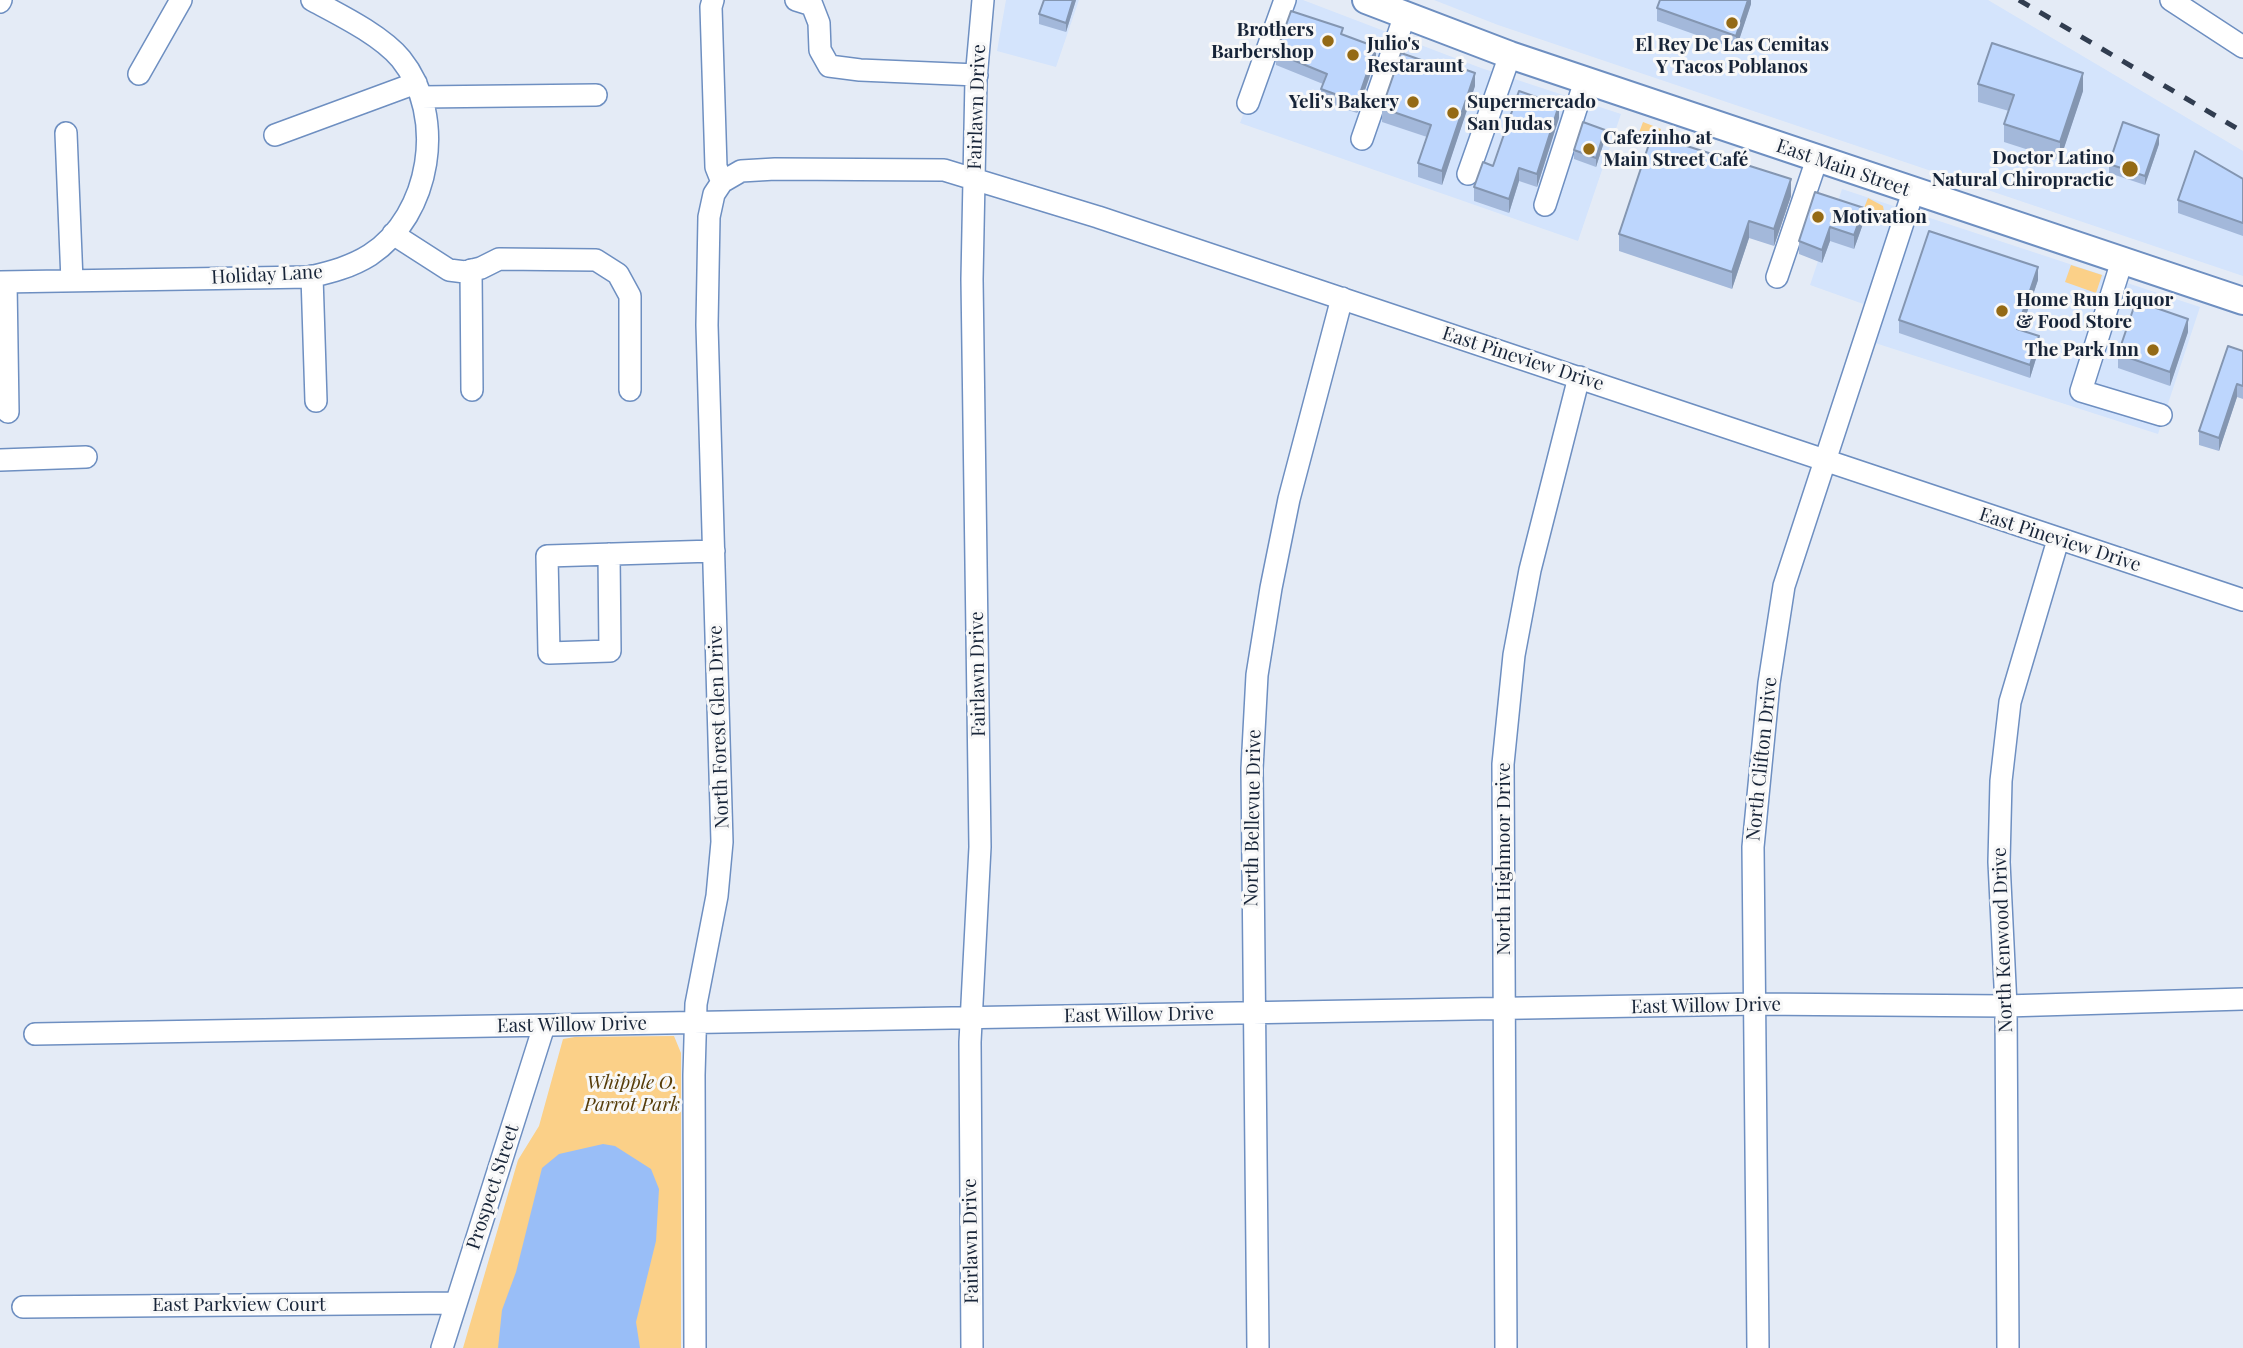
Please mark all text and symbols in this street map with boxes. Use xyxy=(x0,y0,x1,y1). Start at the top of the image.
marker: El Rey De Las Cemitas Y Tacos Poblanos xyxy=(1724,15,1740,31)
place label: Brothers Barbershop xyxy=(1211,19,1314,63)
marker: Brothers Barbershop xyxy=(1320,33,1336,49)
place label: Julio's Restaraunt xyxy=(1367,33,1464,77)
place label: El Rey De Las Cemitas Y Tacos Poblanos xyxy=(1635,34,1829,78)
street label: Fairlawn Drive xyxy=(963,44,991,170)
marker: Julio's Restaraunt xyxy=(1345,47,1361,63)
place label: Yeli's Bakery xyxy=(1289,91,1399,113)
place label: Supermercado San Judas xyxy=(1467,91,1596,135)
marker: Yeli's Bakery xyxy=(1405,94,1421,110)
marker: Supermercado San Judas xyxy=(1445,105,1461,121)
place label: Cafezinho at Main Street Café xyxy=(1603,127,1748,171)
street label: East Main Street xyxy=(1773,135,1913,201)
marker: Cafezinho at Main Street Café xyxy=(1581,141,1597,157)
place label: Doctor Latino Natural Chiropractic xyxy=(1932,147,2114,191)
marker: Doctor Latino Natural Chiropractic xyxy=(2120,159,2140,179)
place label: Motivation xyxy=(1832,206,1927,228)
marker: Motivation xyxy=(1810,209,1826,225)
street label: Holiday Lane xyxy=(211,261,323,289)
place label: Home Run Liquor & Food Store xyxy=(2016,289,2173,333)
marker: Home Run Liquor & Food Store xyxy=(1994,303,2010,319)
street label: East Pineview Drive xyxy=(1439,322,1607,396)
place label: The Park Inn xyxy=(2025,339,2139,361)
marker: The Park Inn xyxy=(2145,342,2161,358)
street label: East Pineview Drive xyxy=(1976,503,2144,577)
street label: Fairlawn Drive xyxy=(966,611,990,737)
street label: North Forest Glen Drive xyxy=(704,625,734,829)
street label: North Clifton Drive xyxy=(1742,676,1782,842)
street label: North Bellevue Drive xyxy=(1240,729,1266,907)
street label: North Highmoor Drive xyxy=(1493,762,1515,956)
street label: North Kenwood Drive xyxy=(1988,847,2018,1033)
street label: East Willow Drive xyxy=(1631,993,1781,1019)
street label: East Willow Drive xyxy=(1064,1002,1214,1028)
street label: East Willow Drive xyxy=(497,1012,647,1038)
park label: Whipple O. Parrot Park xyxy=(584,1072,680,1116)
street label: Prospect Street xyxy=(462,1121,524,1253)
street label: Fairlawn Drive xyxy=(959,1178,983,1304)
street label: East Parkview Court xyxy=(152,1294,326,1316)

